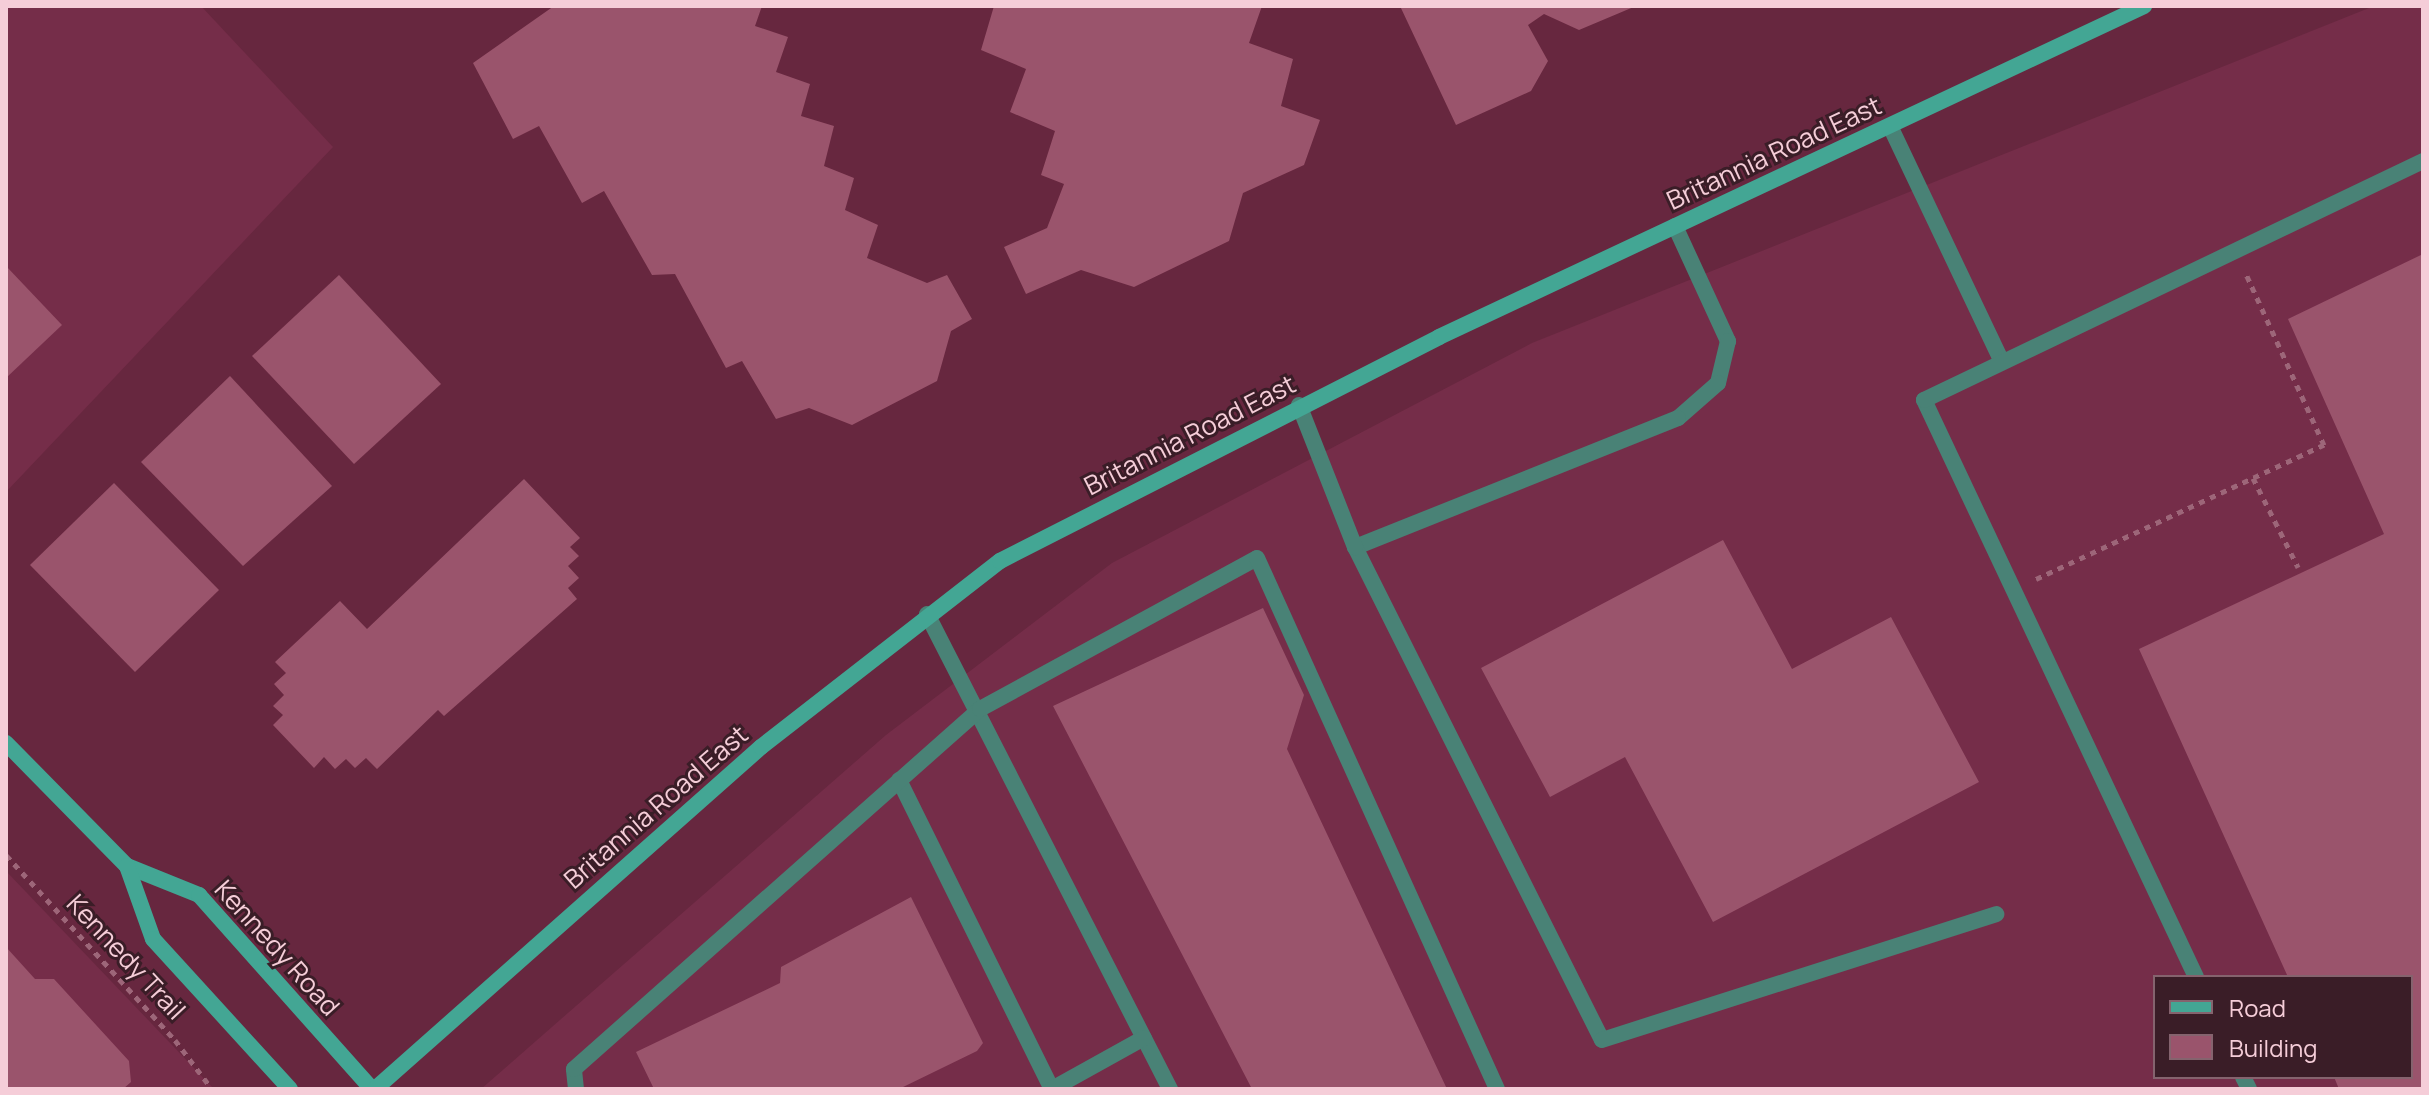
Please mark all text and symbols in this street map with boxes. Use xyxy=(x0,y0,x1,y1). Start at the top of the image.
street label: Britannia Road East xyxy=(1662,90,1886,216)
street label: Britannia Road East xyxy=(1079,368,1301,502)
street label: Britannia Road East xyxy=(558,719,754,895)
street label: Kennedy Road xyxy=(208,874,346,1022)
street label: Kennedy Trail xyxy=(60,888,192,1026)
legend xyxy=(2153,975,2413,1079)
text: Road xyxy=(2229,991,2286,1024)
text: Building xyxy=(2229,1031,2317,1064)

